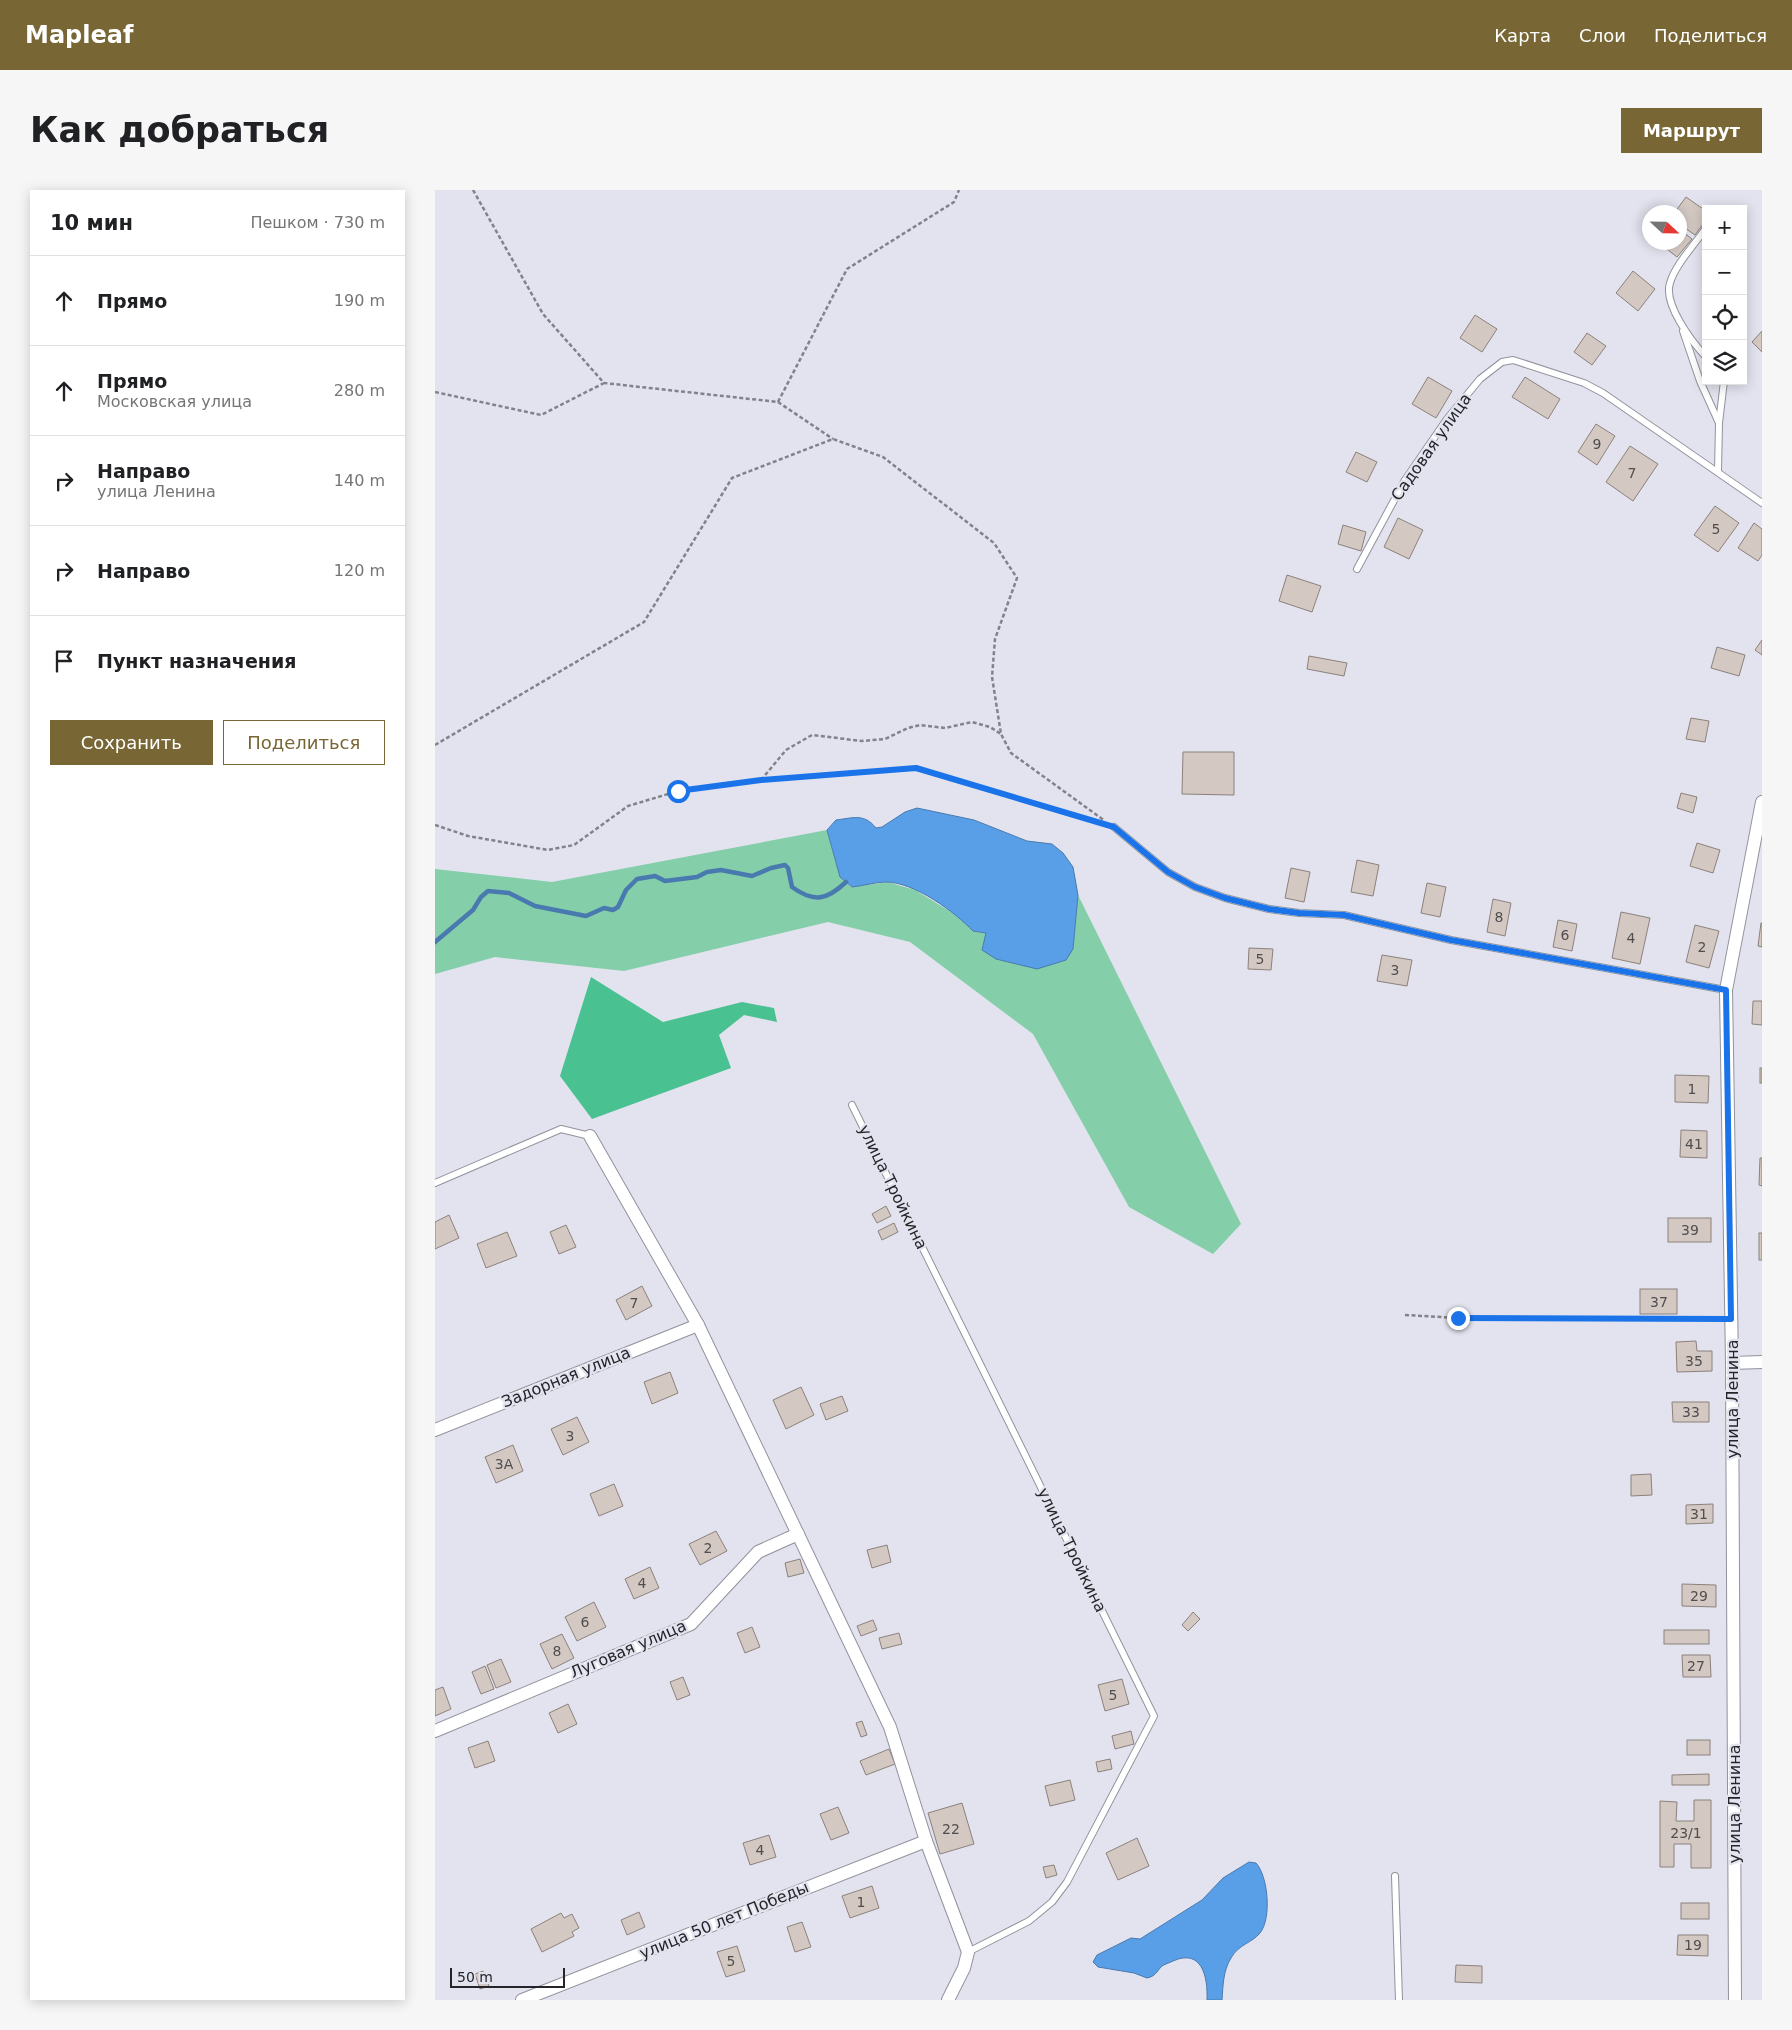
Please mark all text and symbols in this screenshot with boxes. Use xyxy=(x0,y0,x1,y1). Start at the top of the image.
text: Mapleaf xyxy=(25,21,133,49)
text: Карта xyxy=(1494,25,1551,46)
text: Слои xyxy=(1579,25,1626,46)
text: Поделиться xyxy=(1654,25,1767,46)
button: Маршрут xyxy=(1621,108,1762,153)
text: Как добраться xyxy=(30,110,329,150)
north arrow xyxy=(1642,205,1687,250)
map controls xyxy=(1702,205,1747,385)
button: + xyxy=(1702,205,1747,250)
text: 10 мин xyxy=(50,211,133,235)
text: Пешком · 730 m xyxy=(250,213,385,232)
button: − xyxy=(1702,250,1747,295)
icon: ahead xyxy=(50,287,78,315)
text: Прямо xyxy=(97,290,167,312)
text: 190 m xyxy=(334,291,385,310)
button: locate xyxy=(1702,295,1747,340)
button: layers xyxy=(1702,340,1747,385)
text: Прямо xyxy=(97,370,167,392)
icon: ahead xyxy=(50,377,78,405)
text: 280 m xyxy=(334,381,385,400)
street label: Садовая улица xyxy=(1387,390,1475,504)
text: Московская улица xyxy=(97,392,252,411)
house number: 9 xyxy=(1593,436,1601,452)
text: Направо xyxy=(97,460,190,482)
house number: 7 xyxy=(1628,465,1636,481)
icon: right xyxy=(50,467,78,495)
text: 140 m xyxy=(334,471,385,490)
text: улица Ленина xyxy=(97,482,216,501)
house number: 5 xyxy=(1712,521,1720,537)
icon: right xyxy=(50,557,78,585)
text: Направо xyxy=(97,560,190,582)
text: 120 m xyxy=(334,561,385,580)
icon: arrive xyxy=(50,647,78,675)
text: Пункт назначения xyxy=(97,650,296,672)
button: Сохранить xyxy=(50,720,213,765)
button: Поделиться xyxy=(223,720,385,765)
route start xyxy=(667,780,690,803)
house number: 8 xyxy=(1495,909,1503,925)
house number: 6 xyxy=(1561,927,1570,943)
house number: 4 xyxy=(1627,930,1636,946)
house number: 2 xyxy=(1698,939,1706,955)
house number: 5 xyxy=(1256,951,1264,967)
house number: 3 xyxy=(1391,962,1399,978)
house number: 1 xyxy=(1688,1081,1696,1097)
street label: улица Тройкина xyxy=(855,1122,931,1252)
house number: 41 xyxy=(1685,1136,1703,1152)
house number: 39 xyxy=(1681,1222,1699,1238)
house number: 37 xyxy=(1650,1294,1668,1310)
house number: 7 xyxy=(630,1295,638,1311)
route end xyxy=(1447,1307,1470,1330)
street label: улица Ленина xyxy=(1723,1340,1742,1458)
street label: Задорная улица xyxy=(499,1343,633,1411)
house number: 35 xyxy=(1685,1353,1703,1369)
house number: 33 xyxy=(1682,1404,1700,1420)
house number: 3 xyxy=(566,1428,574,1444)
house number: 3А xyxy=(495,1456,514,1472)
street label: улица Тройкина xyxy=(1034,1485,1110,1615)
house number: 31 xyxy=(1690,1506,1708,1522)
house number: 2 xyxy=(704,1540,712,1556)
house number: 4 xyxy=(638,1575,647,1591)
house number: 29 xyxy=(1690,1588,1708,1604)
house number: 6 xyxy=(581,1614,590,1630)
street label: Луговая улица xyxy=(567,1616,689,1682)
house number: 8 xyxy=(553,1643,561,1659)
house number: 27 xyxy=(1687,1658,1705,1674)
house number: 5 xyxy=(1109,1687,1117,1703)
street label: улица Ленина xyxy=(1725,1745,1744,1863)
house number: 22 xyxy=(942,1821,960,1837)
house number: 23/1 xyxy=(1670,1825,1702,1841)
house number: 4 xyxy=(756,1842,765,1858)
street label: улица 50 лет Победы xyxy=(636,1877,812,1963)
house number: 1 xyxy=(857,1894,865,1910)
house number: 19 xyxy=(1684,1937,1702,1953)
house number: 5 xyxy=(727,1953,735,1969)
scale bar xyxy=(450,1965,565,1988)
text: 50 m xyxy=(457,1969,493,1985)

